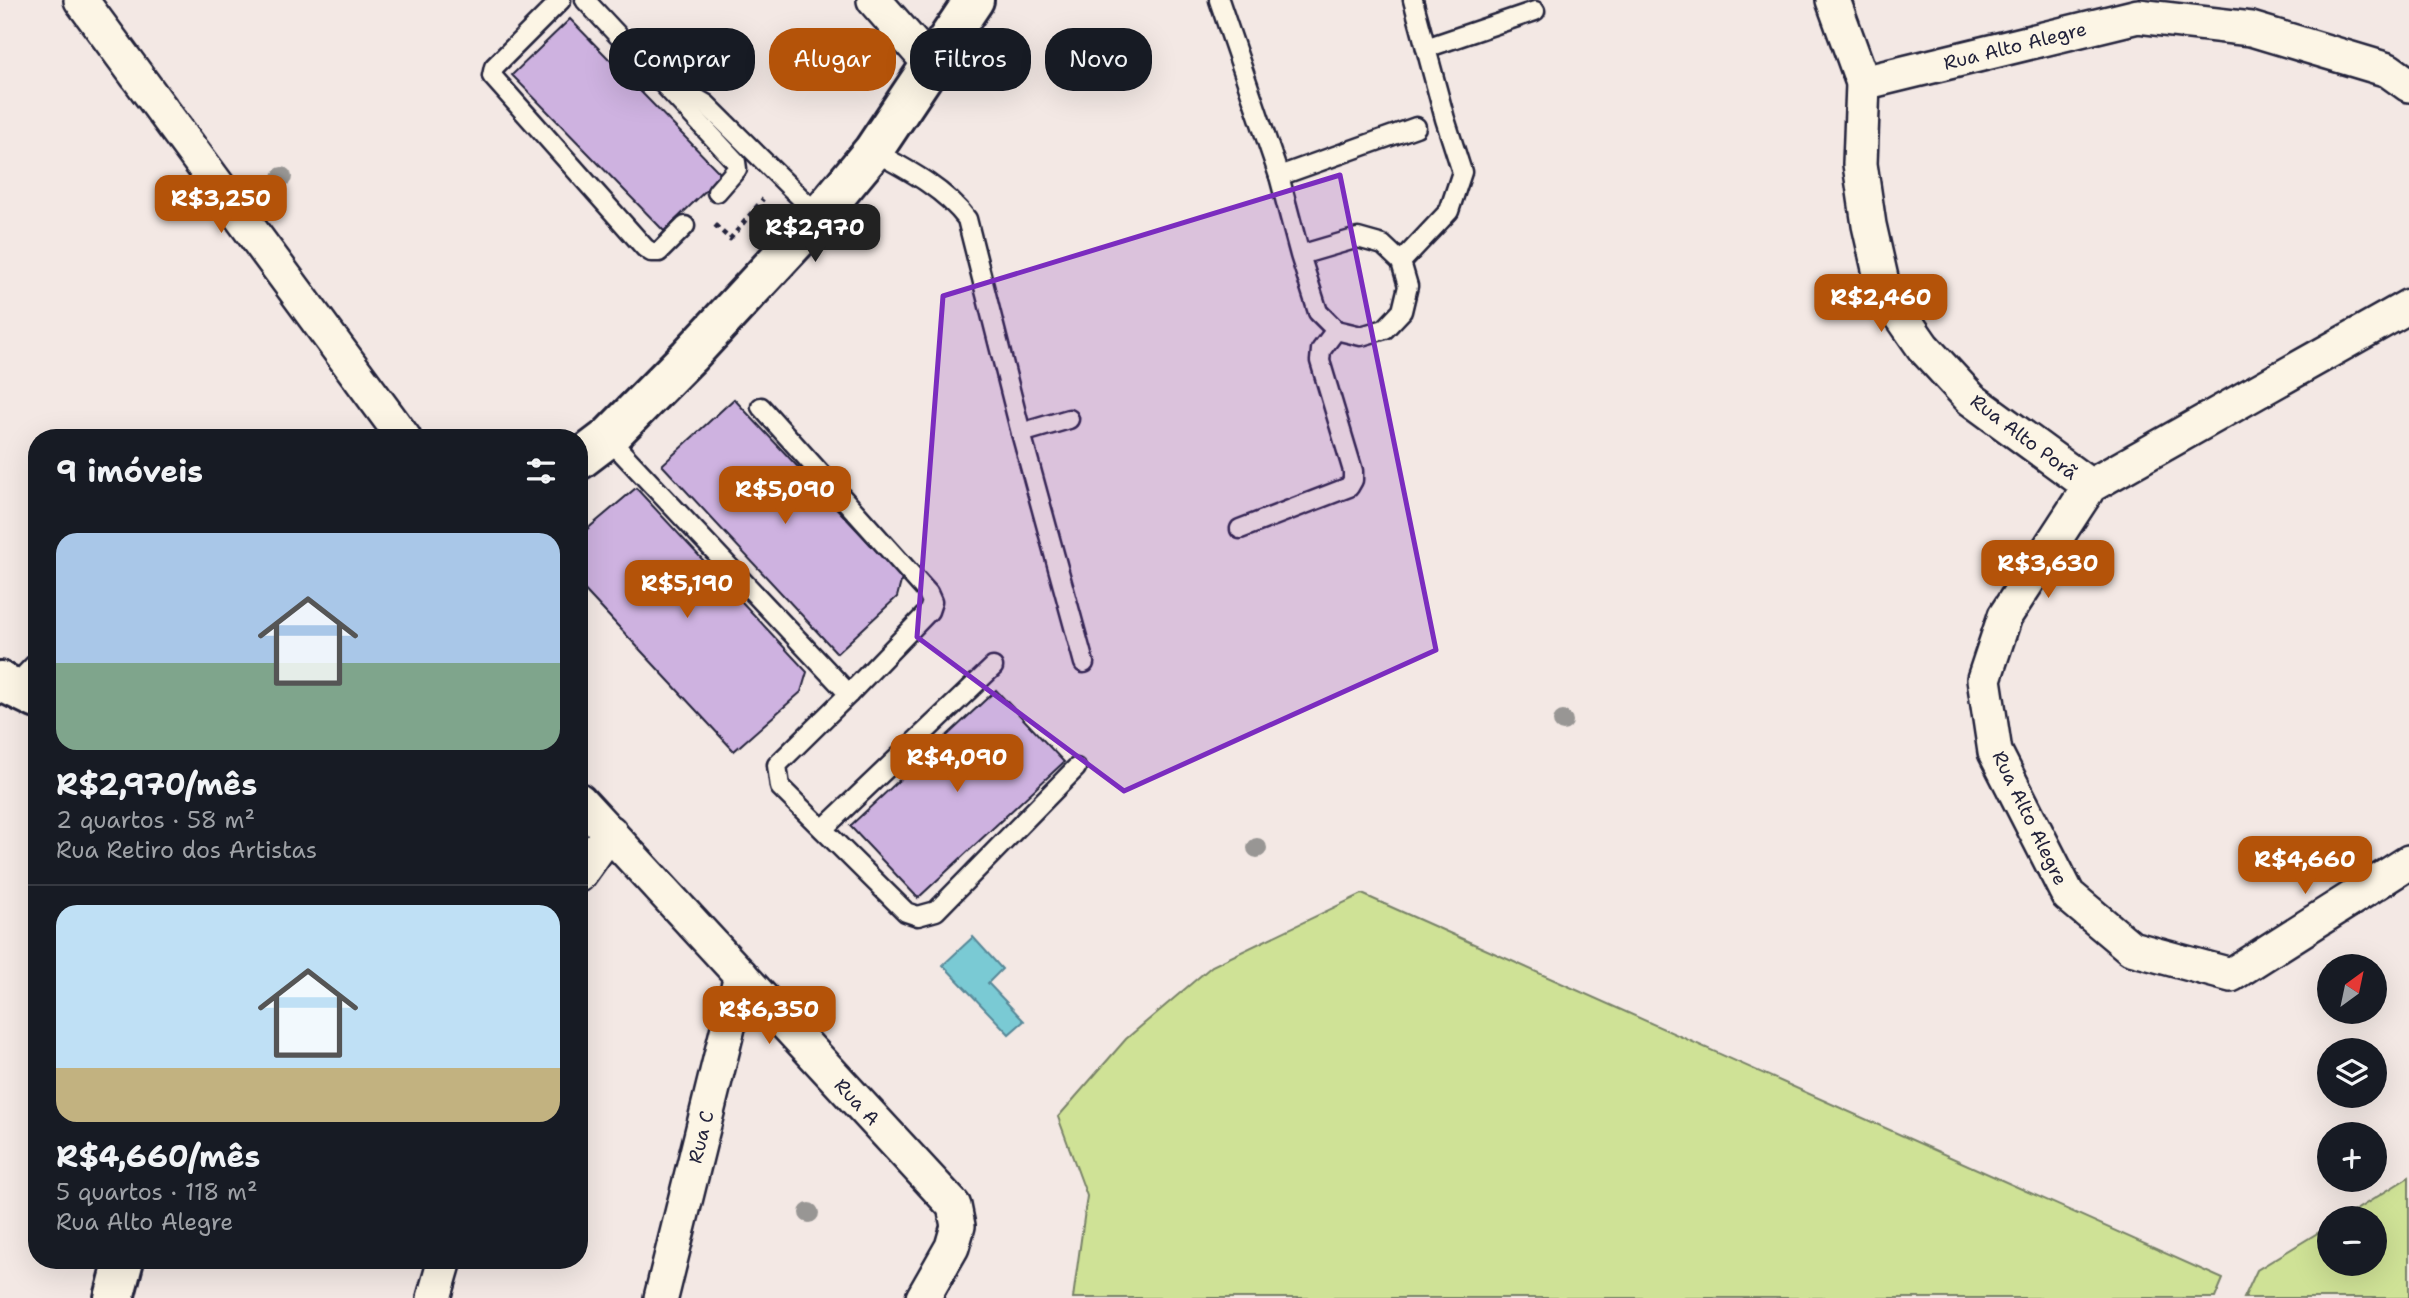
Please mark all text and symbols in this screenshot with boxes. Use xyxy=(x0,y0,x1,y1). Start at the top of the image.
street label: Rua Alto Alegre xyxy=(1941,16,2089,76)
chip: Comprar xyxy=(609,28,755,91)
chip: Alugar xyxy=(769,28,896,91)
chip: Filtros xyxy=(910,28,1031,91)
chip: Novo xyxy=(1045,28,1152,91)
pin: R$3,250 xyxy=(156,176,286,235)
text: R$3,250 xyxy=(171,183,271,213)
pin: R$2,970 xyxy=(750,204,880,264)
text: R$2,970 xyxy=(765,212,865,242)
pin: R$2,460 xyxy=(1816,274,1946,334)
text: R$2,460 xyxy=(1830,282,1932,312)
street label: Rua Alto Porã xyxy=(1965,389,2083,486)
text: 9 imóveis xyxy=(56,451,203,492)
icon: filters xyxy=(522,452,560,490)
pin: R$5,090 xyxy=(720,466,850,526)
text: R$5,090 xyxy=(735,474,835,504)
pin: R$3,630 xyxy=(1983,540,2113,600)
text: R$3,630 xyxy=(1997,548,2099,578)
pin: R$5,190 xyxy=(622,560,752,620)
text: R$5,190 xyxy=(641,568,733,598)
icon: home xyxy=(245,578,371,704)
pin: R$4,090 xyxy=(892,734,1022,794)
text: R$4,090 xyxy=(906,742,1008,772)
street label: Rua Alto Alegre xyxy=(1987,747,2073,889)
text: R$2,970/mês xyxy=(56,764,257,805)
text: 2 quartos · 58 m² xyxy=(56,805,255,835)
text: Rua Retiro dos Artistas xyxy=(56,835,317,865)
pin: R$4,660 xyxy=(2240,836,2370,896)
text: R$4,660 xyxy=(2254,844,2356,874)
icon: home xyxy=(245,950,371,1076)
north arrow xyxy=(2317,954,2387,1024)
map controls xyxy=(2317,954,2387,1276)
pin: R$6,350 xyxy=(704,986,834,1046)
text: R$6,350 xyxy=(719,994,819,1024)
button: layers xyxy=(2317,1038,2387,1108)
street label: Rua A xyxy=(829,1073,885,1131)
street label: Rua C xyxy=(682,1108,720,1166)
button: + xyxy=(2317,1122,2387,1192)
text: R$4,660/mês xyxy=(56,1136,260,1177)
text: 5 quartos · 118 m² xyxy=(56,1177,258,1207)
button: − xyxy=(2317,1206,2387,1276)
text: Rua Alto Alegre xyxy=(56,1207,233,1237)

